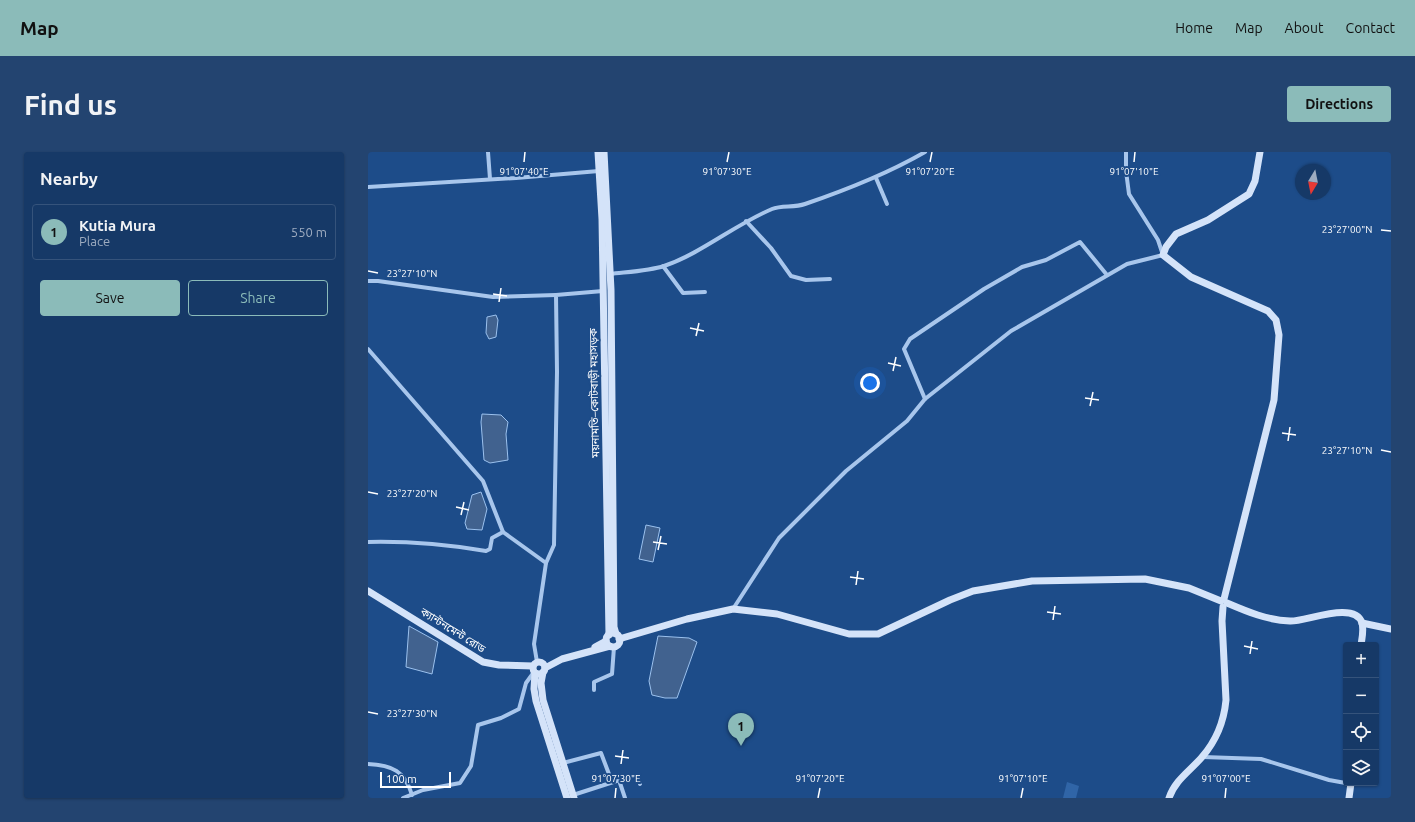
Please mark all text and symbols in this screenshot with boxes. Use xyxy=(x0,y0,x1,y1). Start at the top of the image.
text: Map xyxy=(20,17,59,39)
text: Home xyxy=(1175,20,1213,36)
text: Map xyxy=(1235,20,1263,36)
text: About xyxy=(1285,20,1324,36)
text: Contact xyxy=(1346,20,1395,36)
button: Directions xyxy=(1287,86,1391,122)
text: Find us xyxy=(24,89,117,120)
north arrow xyxy=(1295,164,1331,200)
text: 91°07'40"E xyxy=(499,166,549,177)
text: 91°07'30"E xyxy=(702,166,752,177)
text: 91°07'20"E xyxy=(905,166,955,177)
text: 91°07'10"E xyxy=(1109,166,1159,177)
text: Nearby xyxy=(40,169,98,188)
text: Kutia Mura xyxy=(79,217,156,234)
text: 23°27'00"N xyxy=(1322,224,1372,235)
text: 1 xyxy=(50,225,58,239)
text: 550 m xyxy=(291,225,327,239)
text: Place xyxy=(79,234,110,248)
text: 23°27'10"N xyxy=(387,268,437,279)
button: Save xyxy=(40,280,180,316)
button: Share xyxy=(188,280,328,316)
street label: ময়নামতি–কোটবাড়ী মহাসড়ক xyxy=(587,328,601,459)
your location xyxy=(860,373,880,393)
text: 23°27'10"N xyxy=(1322,445,1372,456)
text: 23°27'20"N xyxy=(387,488,437,499)
street label: ক্যান্টনমেন্ট রোড xyxy=(417,605,488,655)
map controls xyxy=(1343,642,1379,786)
button: + xyxy=(1343,642,1379,678)
button: − xyxy=(1343,678,1379,714)
text: 23°27'30"N xyxy=(387,708,437,719)
pin: 1 xyxy=(728,713,754,746)
button: locate xyxy=(1343,714,1379,750)
button: layers xyxy=(1343,750,1379,786)
scale bar xyxy=(380,770,451,789)
text: 100 m xyxy=(386,773,417,785)
text: 91°07'30"E xyxy=(591,773,641,784)
text: 91°07'20"E xyxy=(795,773,845,784)
text: 91°07'10"E xyxy=(998,773,1048,784)
text: 91°07'00"E xyxy=(1201,773,1251,784)

